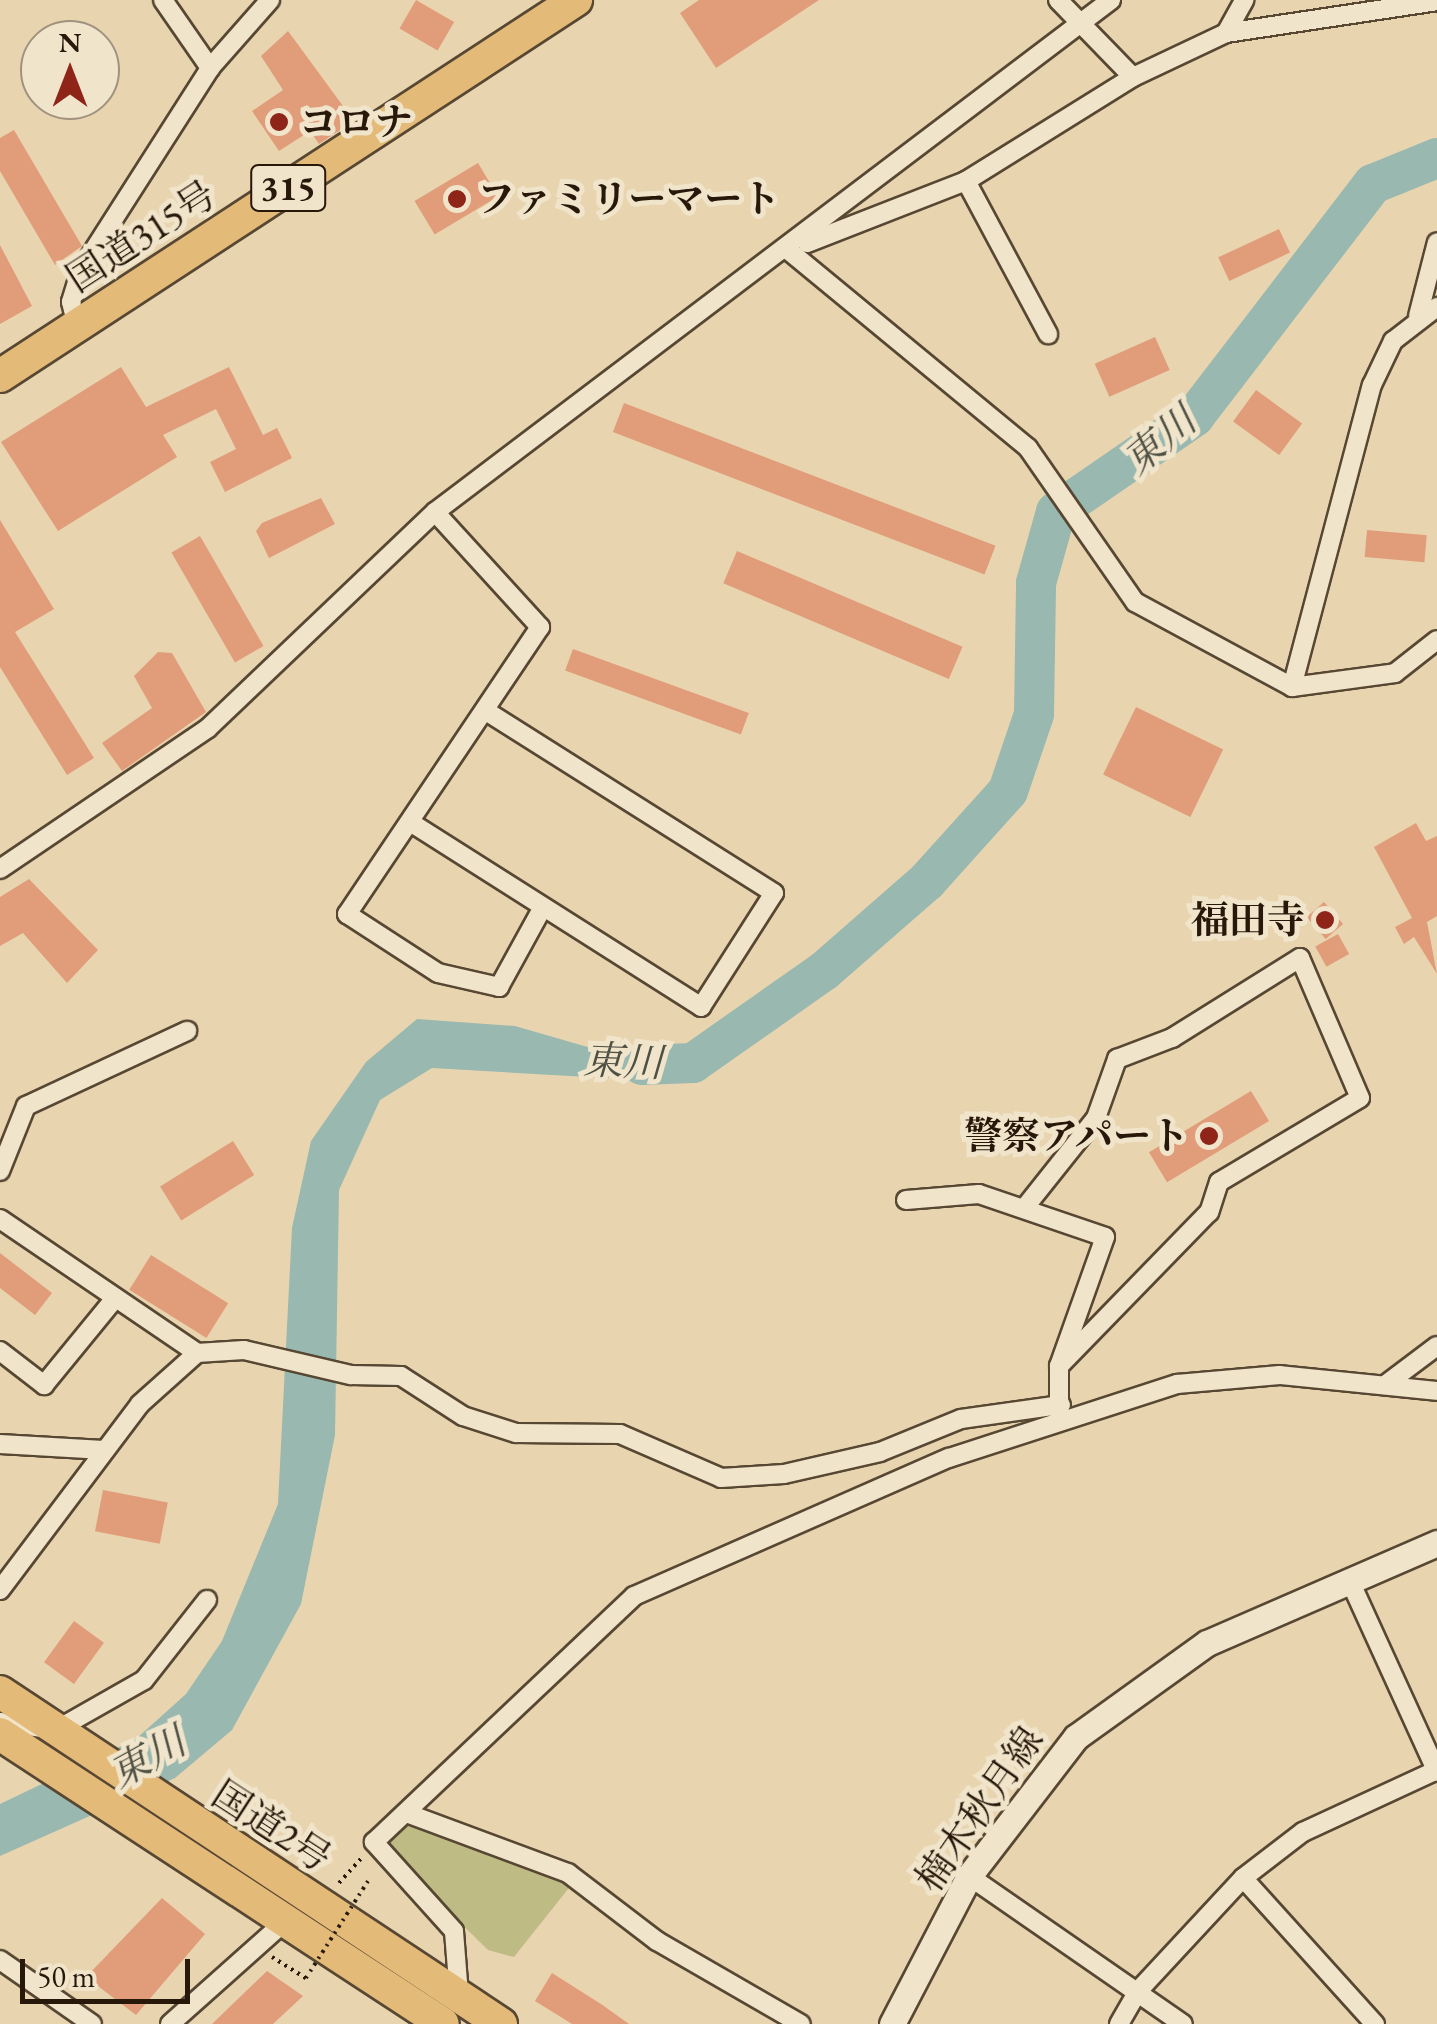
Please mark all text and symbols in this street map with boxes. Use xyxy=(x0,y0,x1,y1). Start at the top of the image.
north arrow xyxy=(20,20,120,120)
text: N xyxy=(59,24,81,60)
place label: コロナ xyxy=(299,99,413,145)
marker: コロナ xyxy=(268,111,290,133)
road number: 315 xyxy=(248,158,328,218)
street label: 国道315号 xyxy=(58,171,224,301)
place label: ファミリーマート xyxy=(477,176,781,222)
marker: ファミリーマート xyxy=(446,188,468,210)
water label: 東川 xyxy=(1113,396,1205,484)
place label: 福田寺 xyxy=(1191,897,1305,943)
marker: 福田寺 xyxy=(1314,909,1336,931)
water label: 東川 xyxy=(582,1036,664,1086)
place label: 警察アパート xyxy=(961,1113,1189,1159)
marker: 警察アパート xyxy=(1198,1125,1220,1147)
water label: 東川 xyxy=(100,1717,194,1797)
street label: 楠木秋月線 xyxy=(906,1718,1052,1900)
street label: 国道2号 xyxy=(204,1771,340,1881)
scale bar xyxy=(25,1939,195,2001)
text: 50 m xyxy=(37,1957,95,1996)

